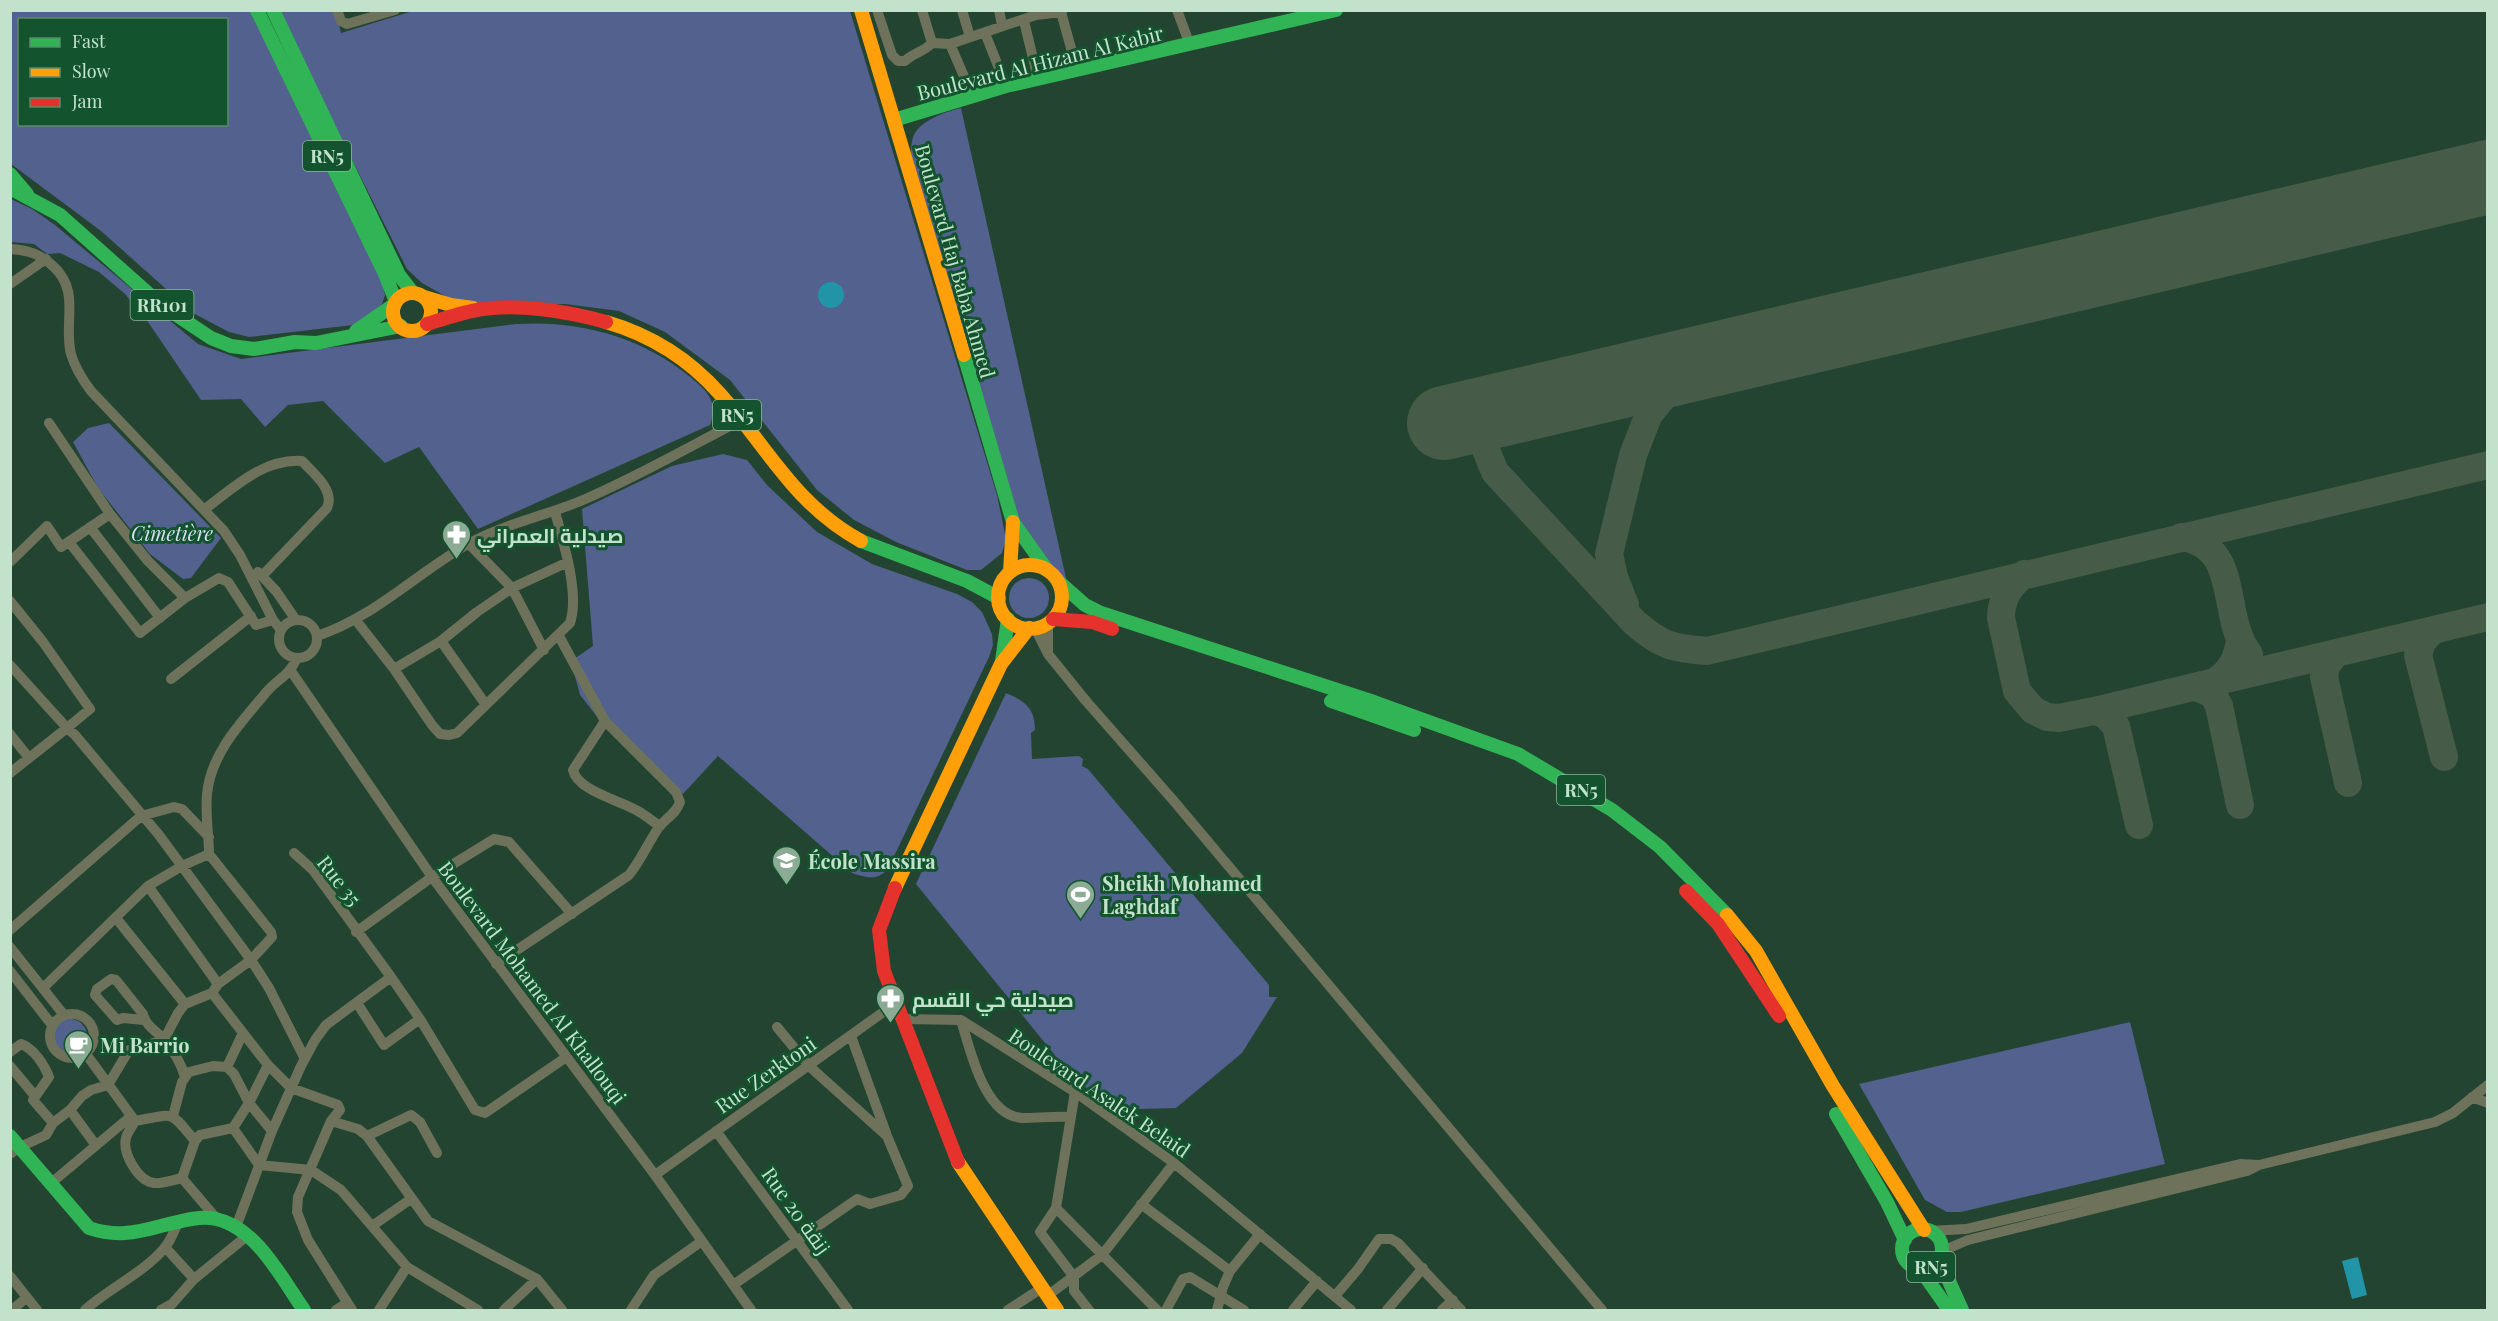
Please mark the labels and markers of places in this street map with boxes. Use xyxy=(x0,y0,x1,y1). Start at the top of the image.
pharmacy icon: صيدلية العمراني xyxy=(440,518,472,560)
place label: صيدلية العمراني xyxy=(477,521,623,552)
school or university icon: École Massira xyxy=(771,844,803,886)
place label: École Massira xyxy=(808,847,936,874)
place label: Sheikh Mohamed Laghdaf xyxy=(1102,869,1262,919)
sports icon: Sheikh Mohamed Laghdaf xyxy=(1065,878,1097,920)
pharmacy icon: صيدلية حي القسم xyxy=(875,982,907,1024)
place label: صيدلية حي القسم xyxy=(912,985,1074,1016)
cafe icon: Mi Barrio xyxy=(63,1028,95,1070)
place label: Mi Barrio xyxy=(100,1031,190,1058)

